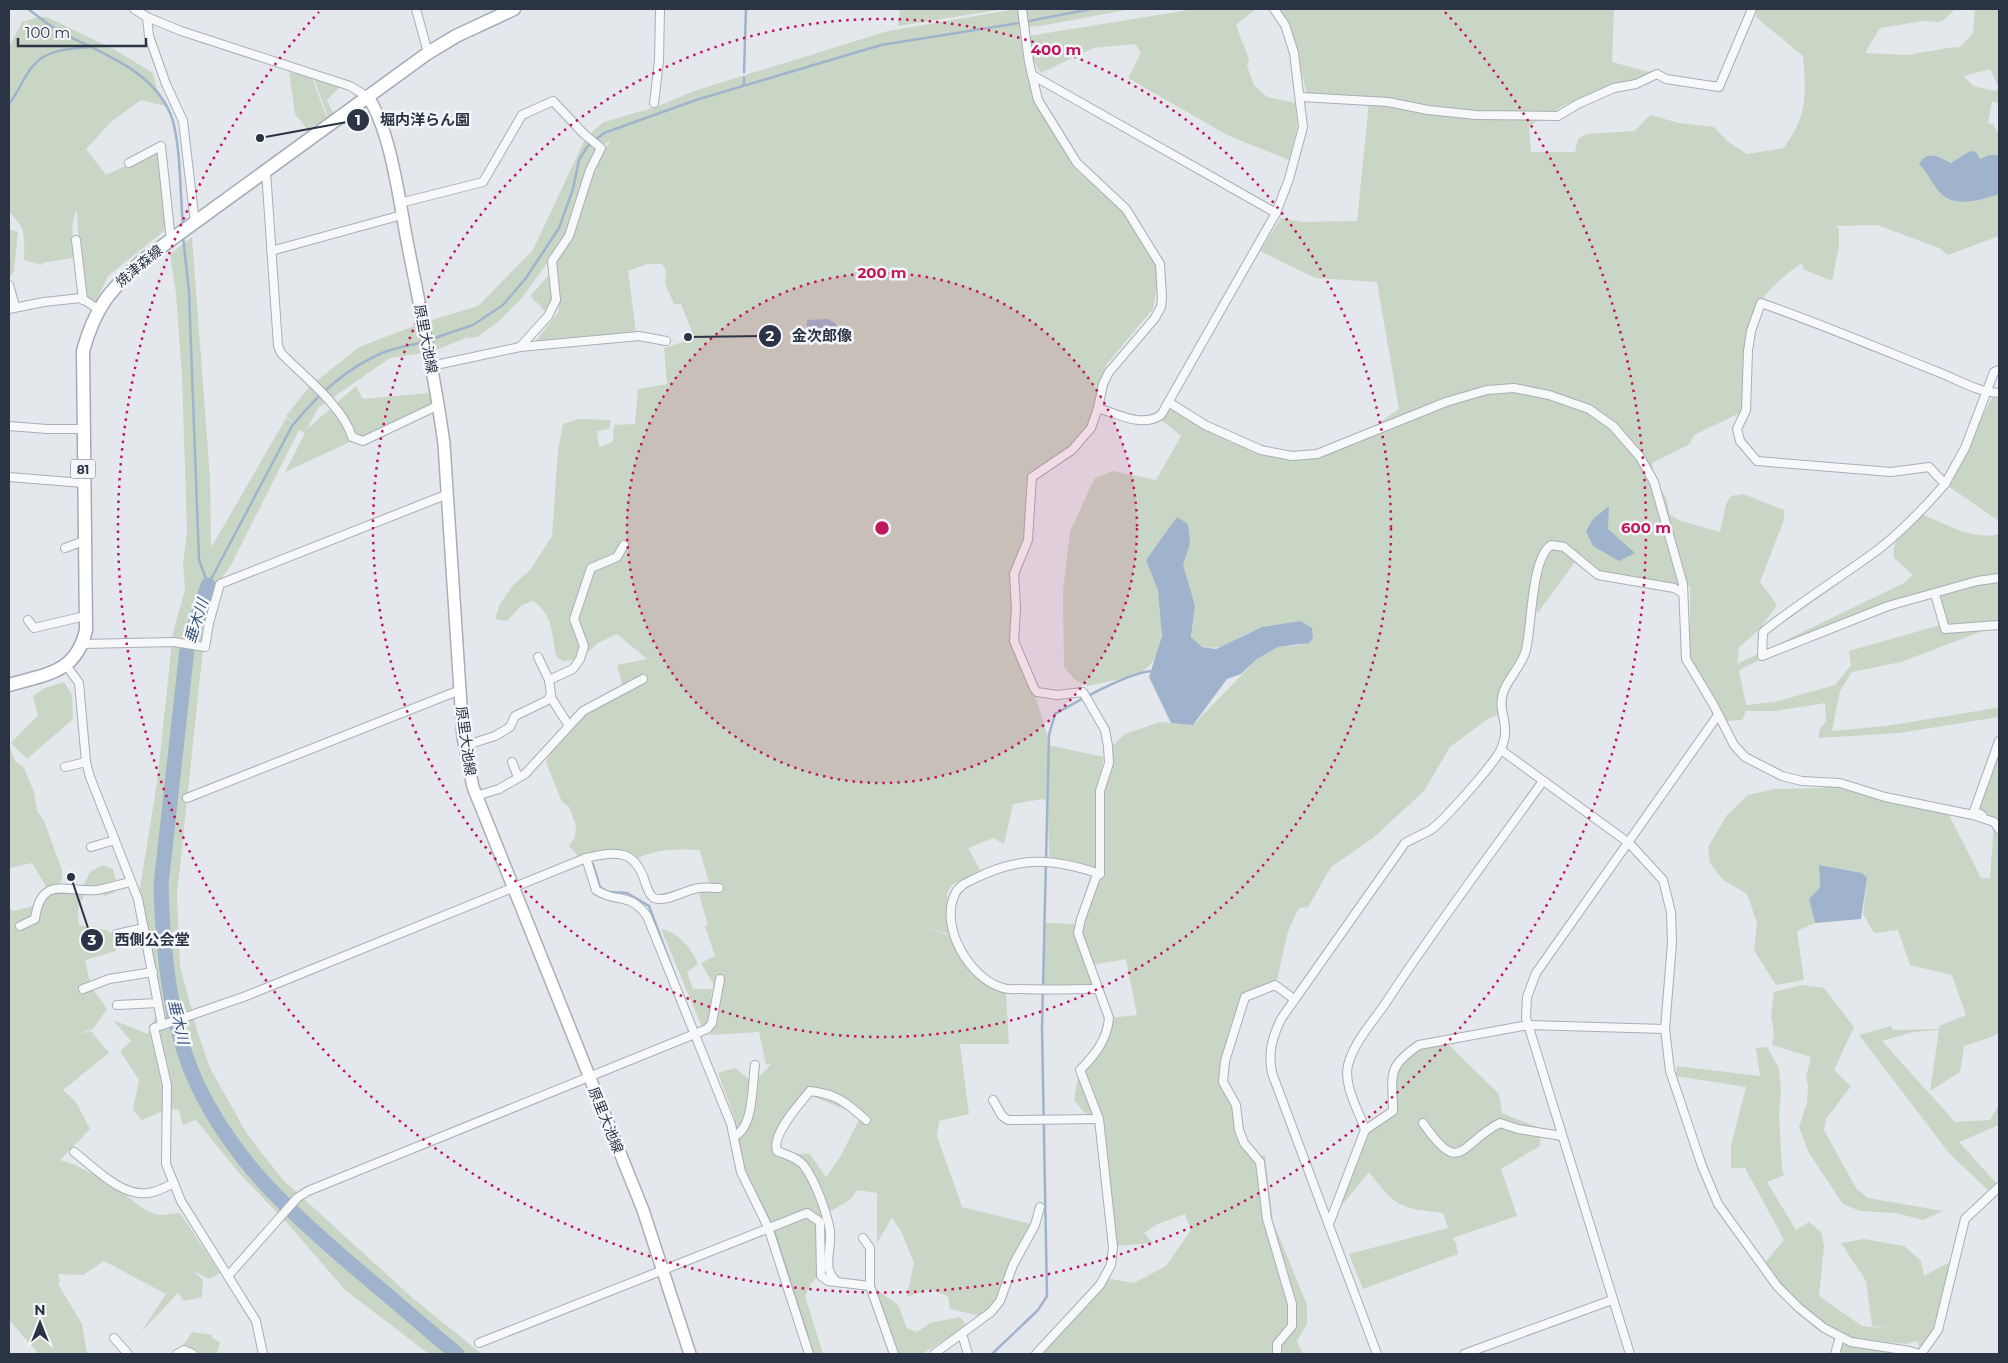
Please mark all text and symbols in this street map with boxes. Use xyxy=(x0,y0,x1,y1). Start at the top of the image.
scale bar xyxy=(18,15,145,47)
text: 100 m xyxy=(25,23,70,42)
text: 400 m xyxy=(1031,40,1081,59)
callout: 堀内洋らん園 xyxy=(345,105,480,135)
text: 1 xyxy=(355,110,361,129)
text: 堀内洋らん園 xyxy=(380,110,470,129)
street label: 焼津森線 xyxy=(112,241,166,291)
text: 200 m xyxy=(857,263,907,282)
street label: 原里大池線 xyxy=(410,303,442,375)
callout: 金次郎像 xyxy=(757,321,862,351)
text: 2 xyxy=(766,326,775,345)
text: 金次郎像 xyxy=(792,326,852,345)
road number: 81 xyxy=(70,459,96,478)
text: 600 m xyxy=(1621,518,1671,537)
centre of rings xyxy=(873,519,891,537)
water label: 垂木川 xyxy=(180,595,213,645)
street label: 原里大池線 xyxy=(452,705,480,777)
callout: 西側公会堂 xyxy=(80,925,200,955)
text: 3 xyxy=(87,930,97,949)
text: 西側公会堂 xyxy=(114,930,190,949)
water label: 垂木川 xyxy=(165,998,194,1048)
street label: 原里大池線 xyxy=(585,1084,627,1156)
north arrow xyxy=(15,1298,65,1348)
text: N xyxy=(34,1301,46,1319)

